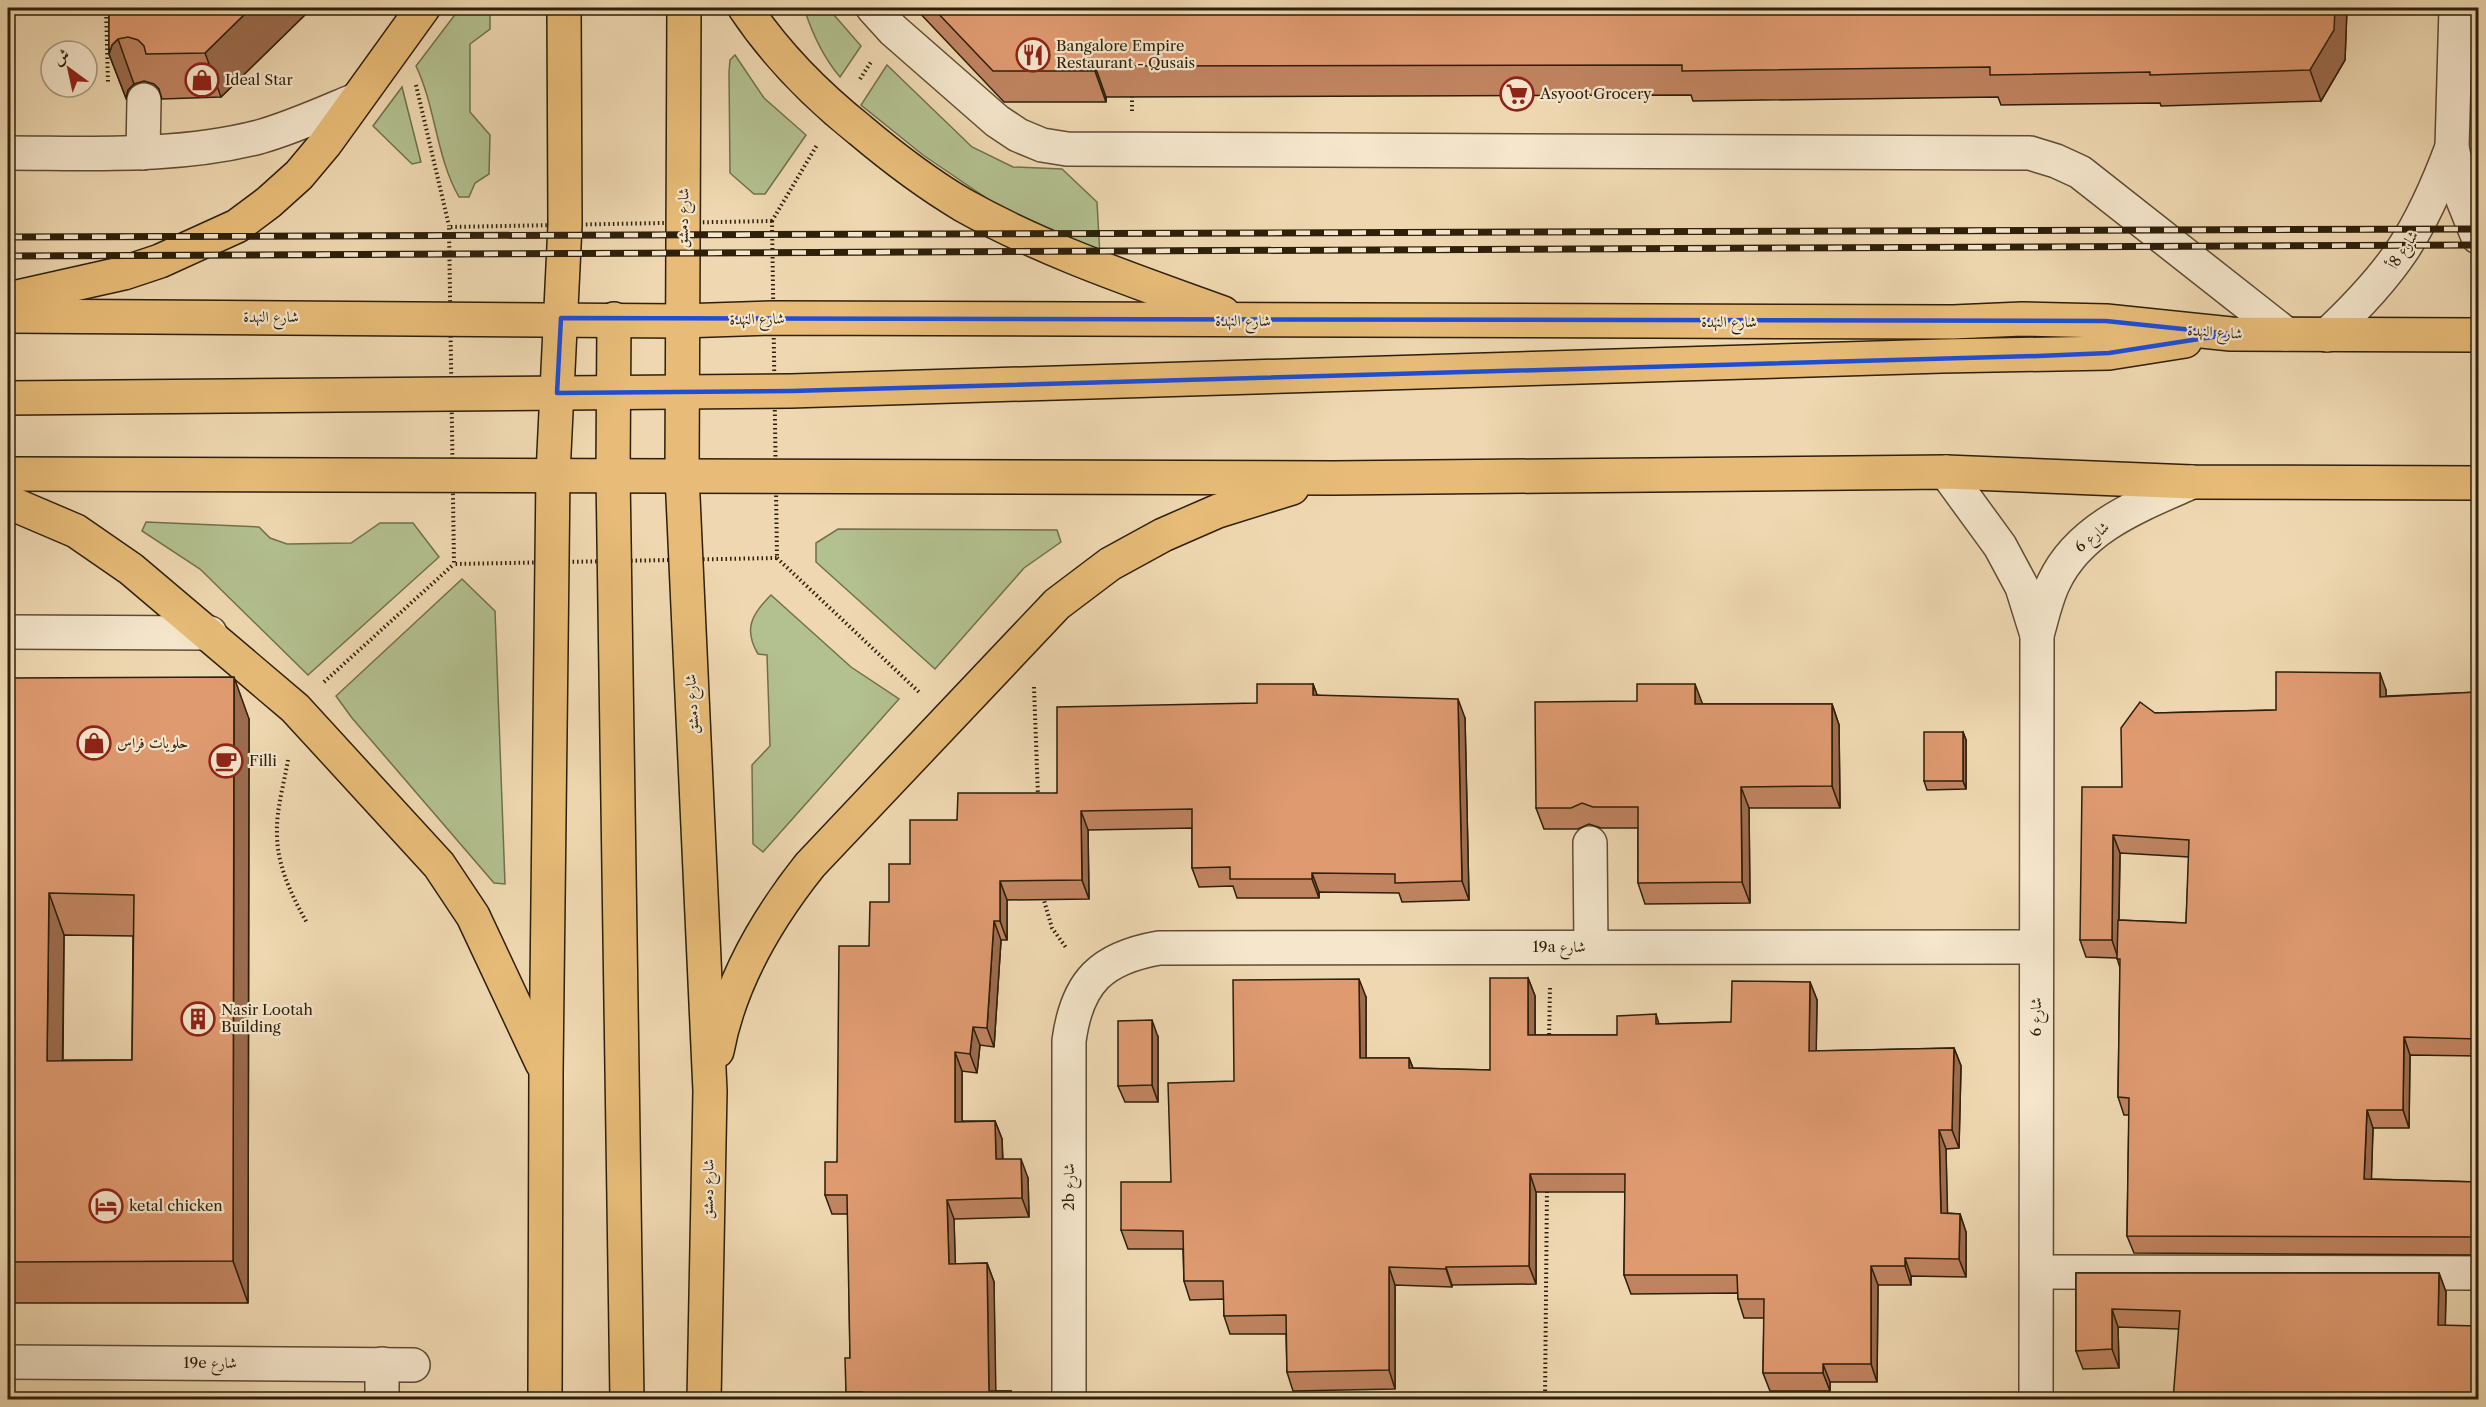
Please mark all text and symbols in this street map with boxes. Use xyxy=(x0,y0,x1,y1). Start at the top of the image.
place label: Bangalore Empire Restaurant - Qusais xyxy=(1056,36,1195,72)
restaurant icon: Bangalore Empire Restaurant - Qusais xyxy=(1015,37,1051,73)
north arrow xyxy=(39,39,99,99)
text: ش xyxy=(49,44,73,69)
shop icon: Ideal Star xyxy=(184,62,220,98)
place label: Ideal Star xyxy=(225,70,293,89)
supermarket icon: Asyoot Grocery xyxy=(1499,76,1535,112)
place label: Asyoot Grocery xyxy=(1539,84,1652,103)
street label: شارع دمشق xyxy=(672,188,697,248)
street label: شارع 8أ xyxy=(2382,226,2425,275)
street label: شارع النهدة xyxy=(243,307,299,330)
street label: شارع النهدة xyxy=(729,309,785,332)
street label: شارع النهدة xyxy=(1215,311,1271,334)
street label: شارع النهدة xyxy=(1701,312,1757,335)
street label: شارع النهدة xyxy=(2186,320,2243,347)
street label: شارع 6 xyxy=(2071,517,2115,559)
street label: شارع دمشق xyxy=(680,673,707,735)
shop icon: حلويات فراس xyxy=(76,725,112,761)
place label: حلويات فراس xyxy=(117,733,188,753)
cafe icon: Filli xyxy=(208,743,244,779)
place label: Filli xyxy=(249,751,277,770)
street label: 19a شارع xyxy=(1533,937,1585,960)
street label: شارع 6 xyxy=(2026,998,2049,1036)
place label: Nasir Lootah Building xyxy=(221,1000,313,1036)
building icon: Nasir Lootah Building xyxy=(180,1001,216,1037)
street label: شارع دمشق xyxy=(697,1159,722,1219)
street label: 2b شارع xyxy=(1059,1163,1082,1211)
hotel icon: ketal chicken xyxy=(88,1188,124,1224)
place label: ketal chicken xyxy=(129,1196,223,1215)
street label: 19e شارع xyxy=(183,1353,237,1376)

